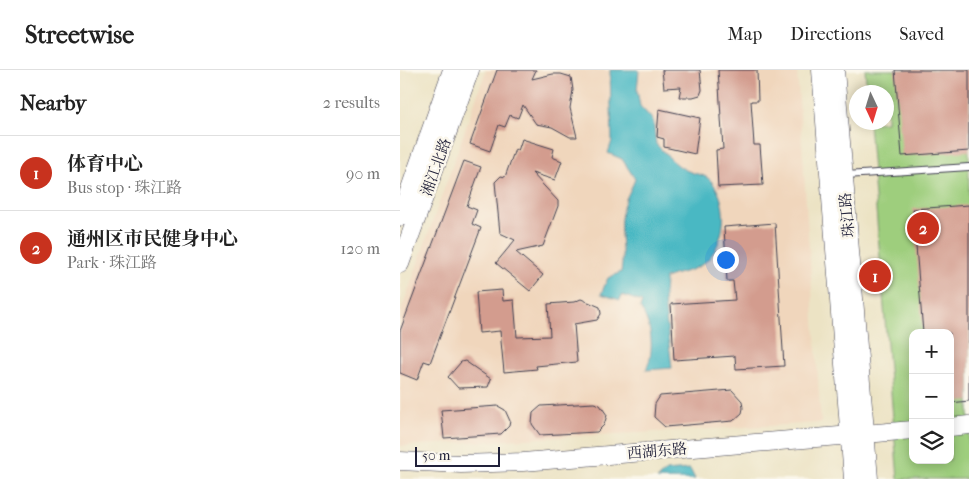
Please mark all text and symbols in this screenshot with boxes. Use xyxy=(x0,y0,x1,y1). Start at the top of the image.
text: Streetwise xyxy=(25,21,134,49)
text: Map xyxy=(728,24,762,45)
text: Directions xyxy=(790,24,871,45)
text: Saved xyxy=(899,24,944,45)
north arrow xyxy=(849,85,894,130)
text: Nearby xyxy=(20,91,86,115)
text: 2 results xyxy=(323,93,380,112)
street label: 湘江北路 xyxy=(417,136,455,198)
text: 体育中心 xyxy=(67,153,143,175)
text: 1 xyxy=(33,164,39,183)
text: 90 m xyxy=(346,164,380,183)
text: Bus stop · 珠江路 xyxy=(67,178,182,197)
street label: 珠江路 xyxy=(836,192,858,238)
pin: 2 xyxy=(907,209,939,247)
text: 通州区市民健身中心 xyxy=(67,228,238,250)
text: 2 xyxy=(32,239,40,258)
text: 120 m xyxy=(341,239,380,258)
your location xyxy=(713,247,739,273)
text: Park · 珠江路 xyxy=(67,253,157,272)
pin: 1 xyxy=(859,257,891,295)
map controls xyxy=(909,329,954,464)
button: + xyxy=(909,329,954,374)
button: − xyxy=(909,374,954,419)
button: layers xyxy=(909,419,954,464)
street label: 西湖东路 xyxy=(626,439,688,463)
scale bar xyxy=(415,444,500,467)
text: 50 m xyxy=(422,447,450,464)

